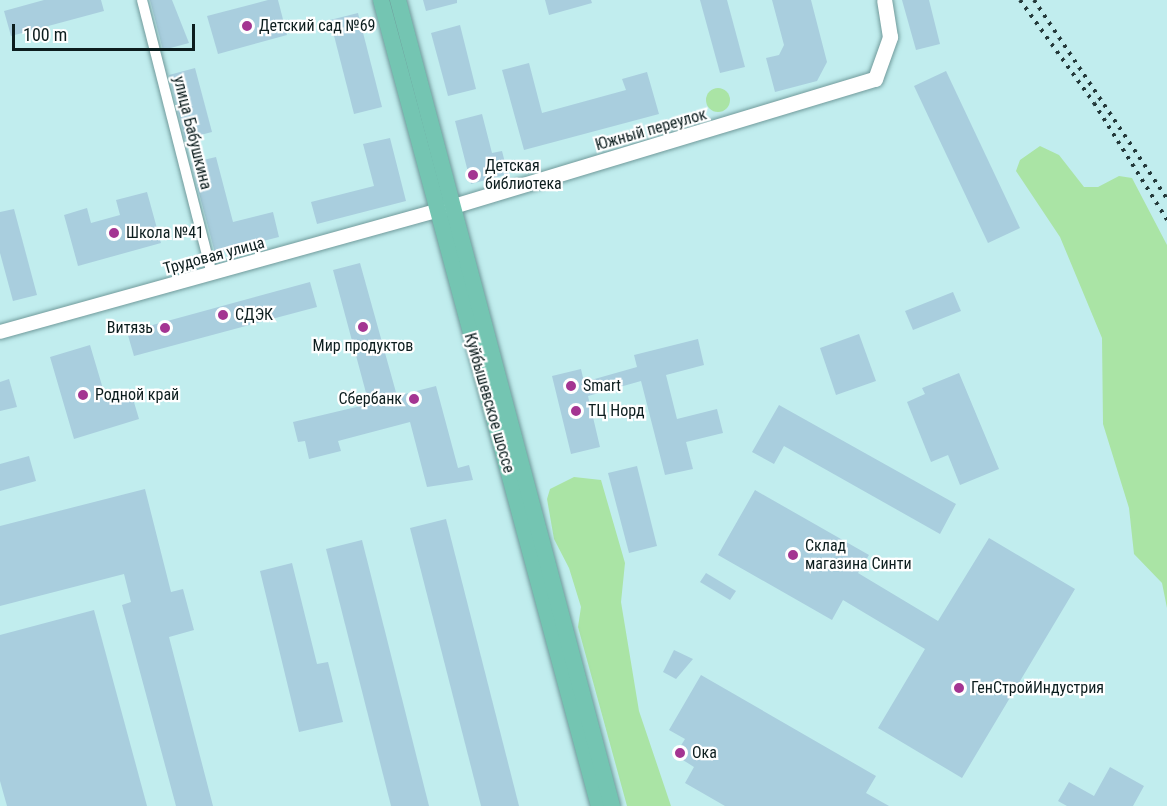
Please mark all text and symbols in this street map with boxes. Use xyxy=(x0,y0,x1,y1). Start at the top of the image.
scale bar xyxy=(15,12,198,50)
place label: Детский сад №69 xyxy=(259,16,375,36)
marker: Детский сад №69 xyxy=(240,19,254,33)
text: 100 m xyxy=(23,24,67,45)
street label: улица Бабушкина xyxy=(169,74,215,192)
street label: Южный переулок xyxy=(593,105,709,155)
place label: Детская библиотека xyxy=(485,156,562,194)
marker: Детская библиотека xyxy=(466,168,480,182)
place label: Школа №41 xyxy=(126,223,204,243)
marker: Школа №41 xyxy=(107,226,121,240)
street label: Трудовая улица xyxy=(161,233,267,279)
place label: СДЭК xyxy=(235,305,273,325)
marker: СДЭК xyxy=(216,308,230,322)
place label: Витязь xyxy=(107,318,153,338)
marker: Мир продуктов xyxy=(356,320,370,334)
marker: Витязь xyxy=(158,321,172,335)
street label: Куйбышевское шоссе xyxy=(460,331,518,475)
place label: Мир продуктов xyxy=(313,336,413,356)
place label: Smart xyxy=(583,376,621,396)
marker: Smart xyxy=(564,379,578,393)
place label: Родной край xyxy=(95,385,179,405)
marker: Родной край xyxy=(76,388,90,402)
place label: Сбербанк xyxy=(339,389,402,409)
marker: Сбербанк xyxy=(407,392,421,406)
place label: ТЦ Норд xyxy=(588,401,645,421)
marker: ТЦ Норд xyxy=(569,404,583,418)
place label: Склад магазина Синти xyxy=(805,536,912,574)
marker: Склад магазина Синти xyxy=(786,548,800,562)
place label: ГенСтройИндустрия xyxy=(971,678,1104,698)
marker: ГенСтройИндустрия xyxy=(952,681,966,695)
place label: Ока xyxy=(692,743,717,763)
marker: Ока xyxy=(673,746,687,760)

